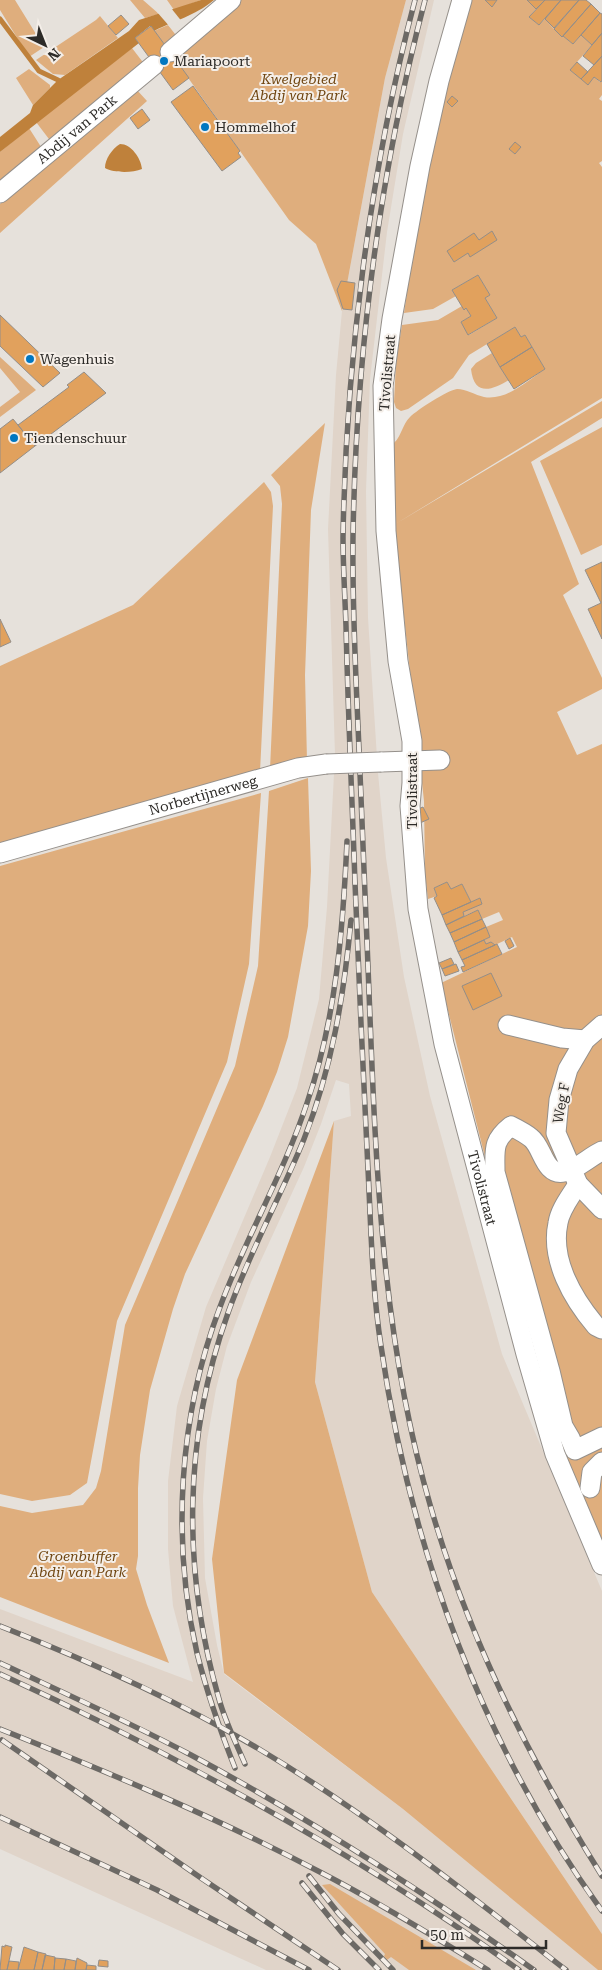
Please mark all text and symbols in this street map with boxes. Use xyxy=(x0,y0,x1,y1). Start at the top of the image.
north arrow xyxy=(20,20,70,70)
text: N xyxy=(44,45,63,64)
place label: Mariapoort xyxy=(174,53,250,69)
marker: Mariapoort xyxy=(158,55,170,67)
park label: Kwelgebied Abdij van Park xyxy=(250,71,348,103)
street label: Abdij van Park xyxy=(34,91,120,167)
place label: Hommelhof xyxy=(215,119,296,135)
marker: Hommelhof xyxy=(199,121,211,133)
street label: Tivolistraat xyxy=(376,334,398,412)
place label: Wagenhuis xyxy=(40,351,114,367)
marker: Wagenhuis xyxy=(24,353,36,365)
place label: Tiendenschuur xyxy=(24,430,127,446)
marker: Tiendenschuur xyxy=(8,432,20,444)
street label: Tivolistraat xyxy=(404,753,420,829)
street label: Norbertijnerweg xyxy=(147,772,259,818)
street label: Weg F xyxy=(550,1081,572,1125)
street label: Tivolistraat xyxy=(465,1149,500,1227)
park label: Groenbuffer Abdij van Park xyxy=(29,1548,127,1580)
scale bar xyxy=(422,1918,546,1950)
text: 50 m xyxy=(430,1926,465,1944)

